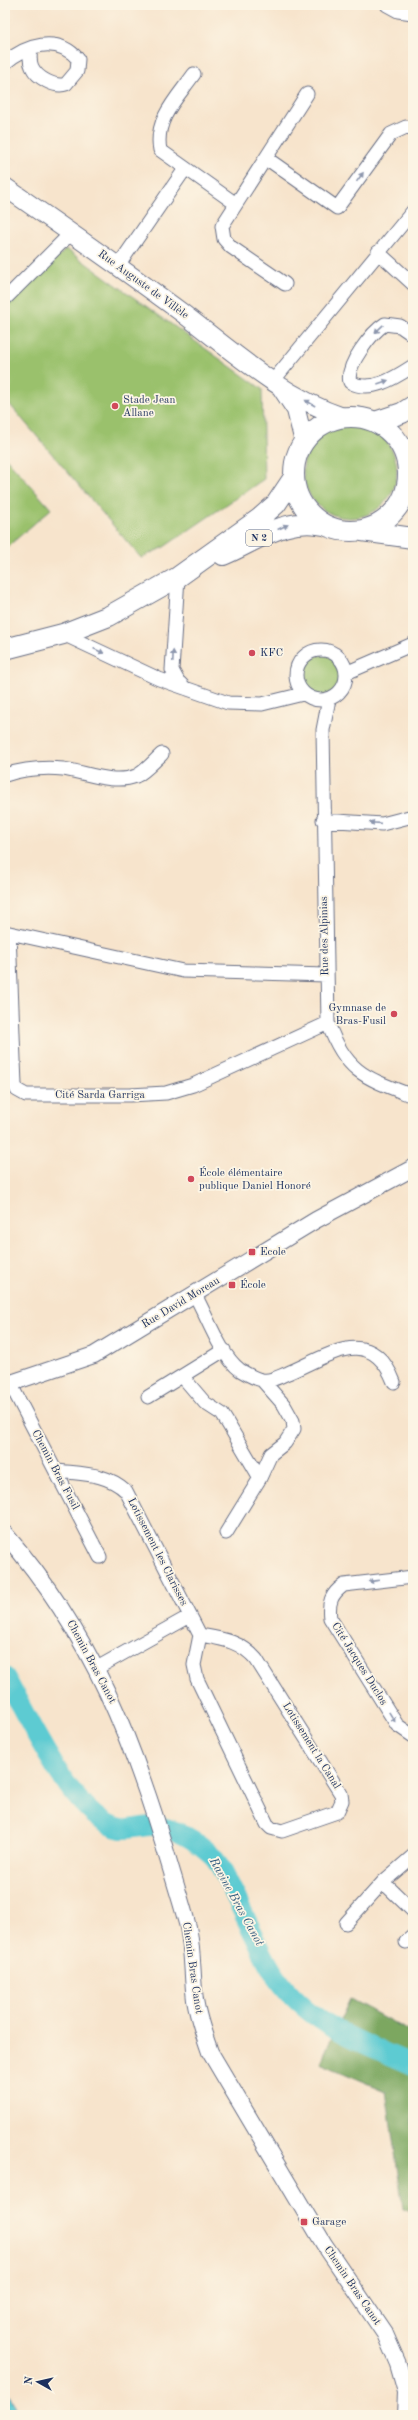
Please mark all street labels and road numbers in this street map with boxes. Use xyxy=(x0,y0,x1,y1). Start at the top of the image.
street label: Rue Auguste de Villèle xyxy=(96,249,190,321)
road number: N 2 xyxy=(246,530,272,546)
street label: Rue des Alpinias xyxy=(319,896,331,976)
street label: Cité Sarda Garriga xyxy=(55,1090,146,1101)
street label: Rue David Moreau xyxy=(140,1275,222,1331)
street label: Chemin Bras Fusil xyxy=(29,1428,81,1512)
street label: Lotissement les Clarisses xyxy=(125,1496,189,1608)
street label: Chemin Bras Canot xyxy=(64,1619,118,1706)
street label: Cité Jacques Duclos xyxy=(329,1621,389,1707)
street label: Lotissement la Canal xyxy=(280,1701,342,1791)
street label: Chemin Bras Canot xyxy=(180,1921,204,2015)
street label: Chemin Bras Canot xyxy=(322,2245,383,2328)

